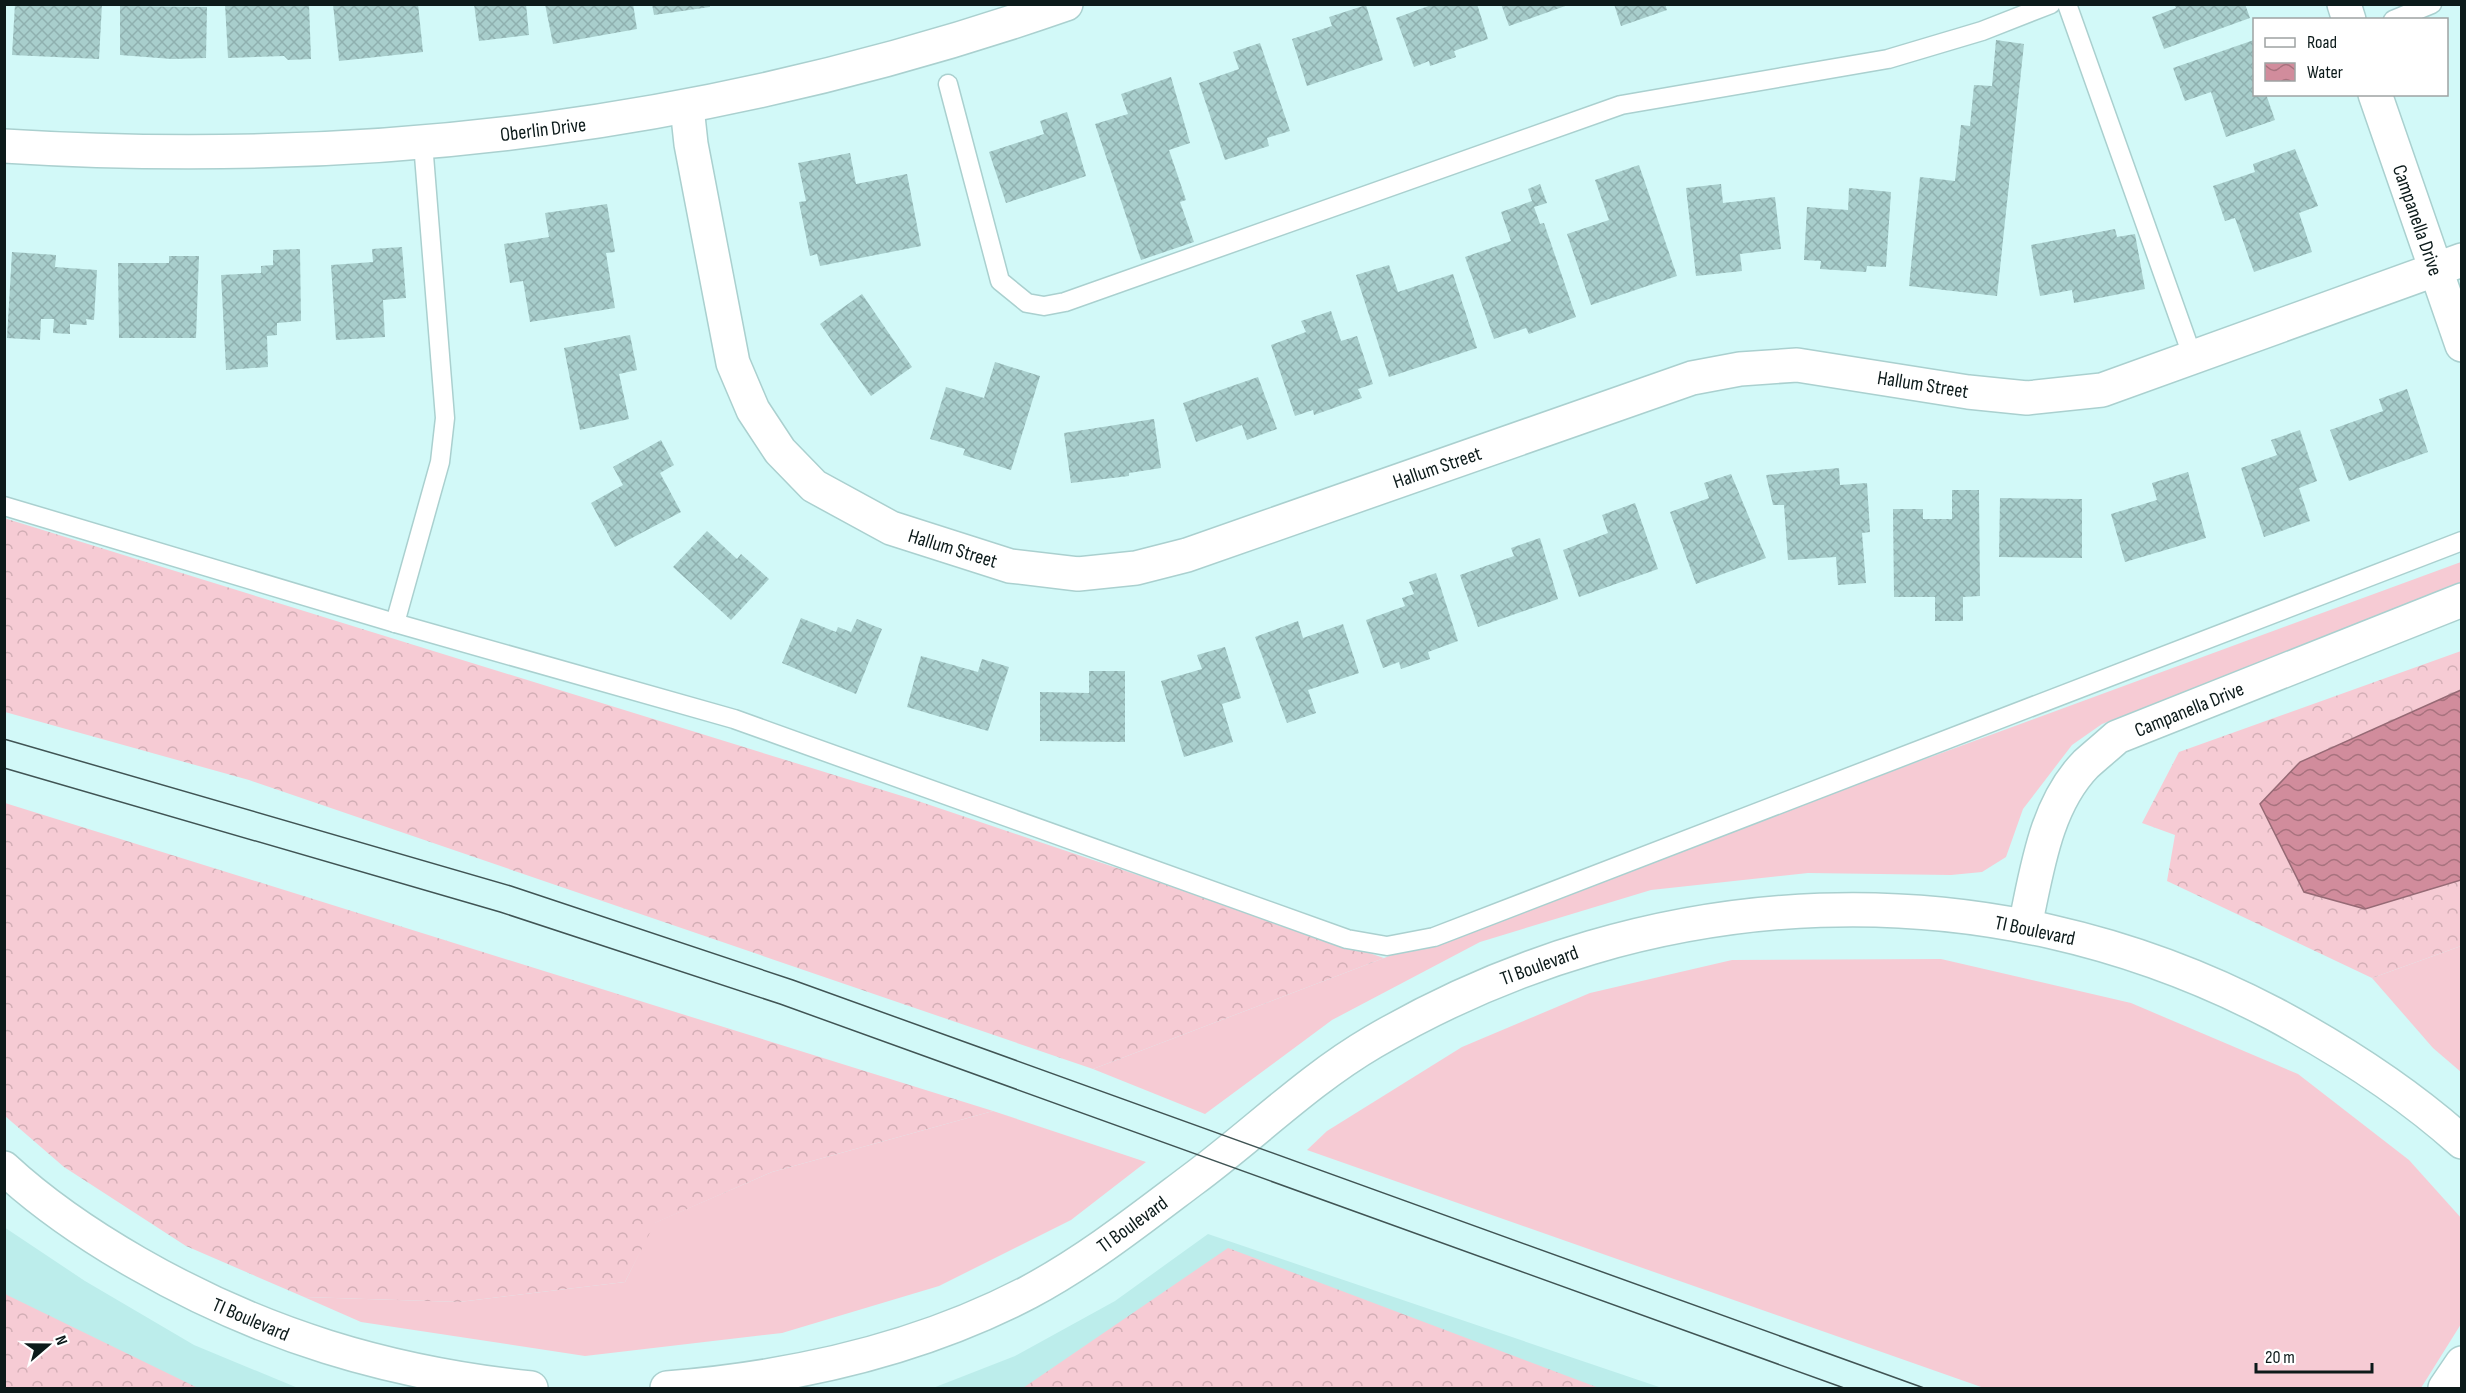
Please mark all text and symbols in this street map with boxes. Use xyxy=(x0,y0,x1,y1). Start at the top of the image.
legend xyxy=(2253,18,2448,96)
text: Road xyxy=(2307,32,2337,53)
text: Water xyxy=(2307,62,2343,83)
street label: Oberlin Drive xyxy=(499,113,587,147)
street label: Campanella Drive xyxy=(2387,162,2447,279)
street label: Hallum Street xyxy=(1876,366,1970,404)
street label: Hallum Street xyxy=(1390,442,1485,494)
street label: Hallum Street xyxy=(905,524,1000,574)
street label: Campanella Drive xyxy=(2131,677,2248,743)
street label: TI Boulevard xyxy=(1992,911,2077,951)
street label: TI Boulevard xyxy=(1497,941,1582,991)
street label: TI Boulevard xyxy=(1093,1191,1173,1258)
street label: TI Boulevard xyxy=(208,1293,293,1347)
north arrow xyxy=(18,1315,78,1375)
text: N xyxy=(50,1333,71,1348)
scale bar xyxy=(2256,1336,2372,1374)
text: 20 m xyxy=(2265,1347,2295,1368)

